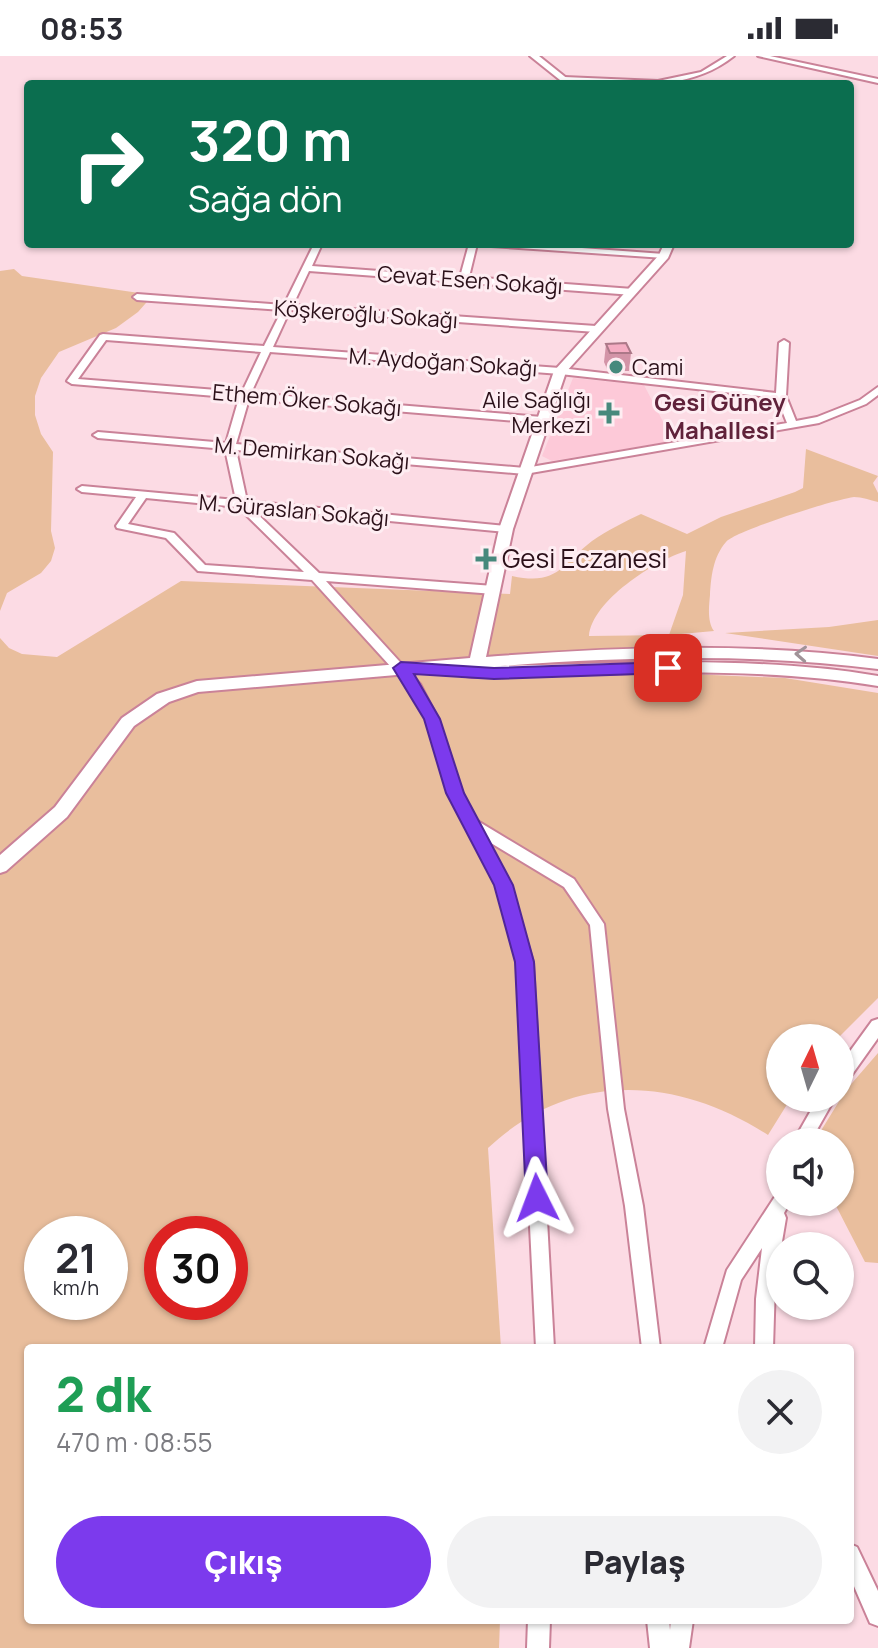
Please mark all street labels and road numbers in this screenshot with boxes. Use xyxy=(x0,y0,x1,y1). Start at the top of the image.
street label: Cevat Esen Sokağı xyxy=(376,259,564,301)
street label: Köşkeroğlu Sokağı xyxy=(273,293,459,335)
street label: M. Aydoğan Sokağı xyxy=(348,340,538,384)
street label: Ethem Öker Sokağı xyxy=(211,377,403,423)
street label: M. Demirkan Sokağı xyxy=(213,430,411,476)
street label: M. Güraslan Sokağı xyxy=(198,487,390,533)

